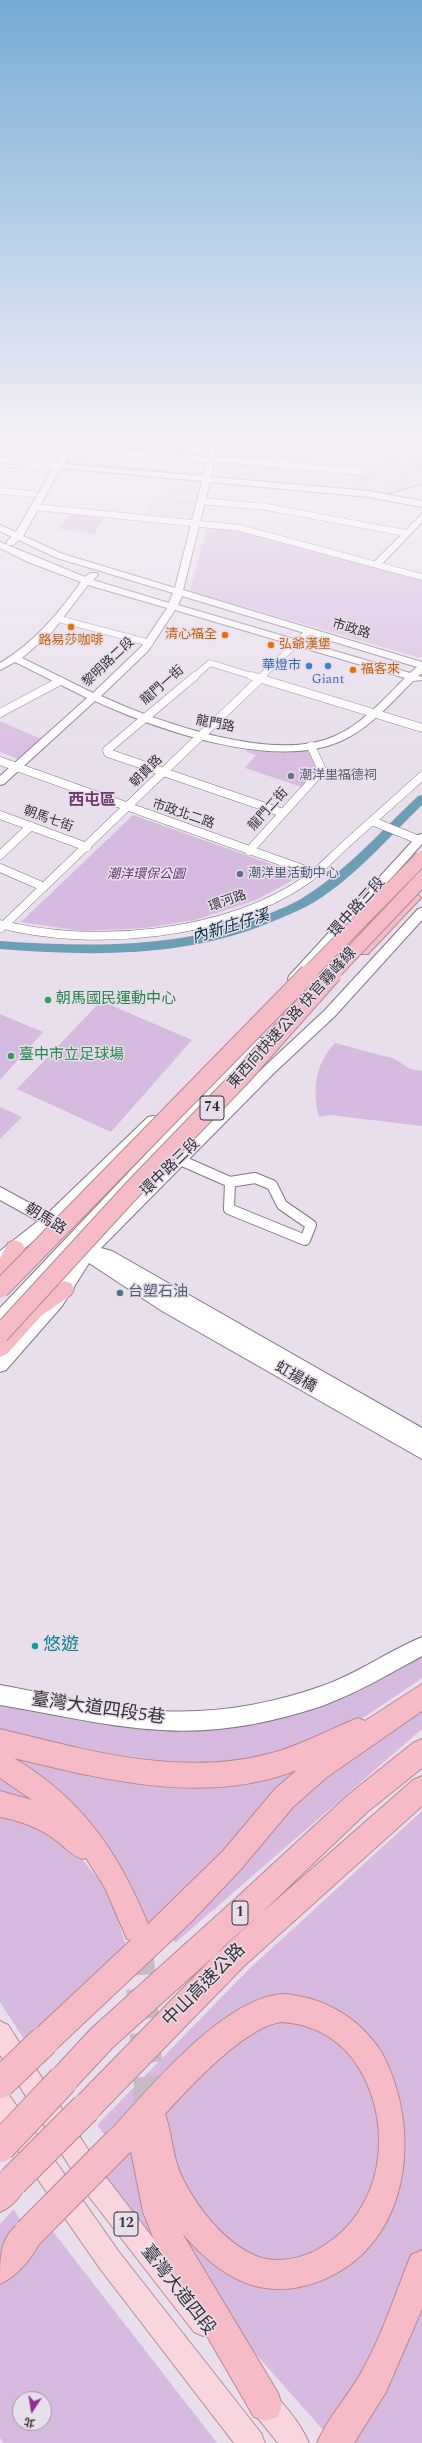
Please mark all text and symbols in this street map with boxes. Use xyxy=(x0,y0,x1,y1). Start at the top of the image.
street label: 市政路 xyxy=(330,617,372,643)
marker: 路易莎咖啡 xyxy=(66,622,76,632)
place label: 清心福全 xyxy=(165,627,217,643)
marker: 清心福全 xyxy=(220,630,230,640)
place label: 路易莎咖啡 xyxy=(39,633,103,649)
street label: 黎明路二段 xyxy=(80,635,138,691)
place label: 弘爺漢堡 xyxy=(279,637,331,653)
marker: 弘爺漢堡 xyxy=(266,640,276,650)
place label: 華燈市 xyxy=(262,658,301,674)
marker: 華燈市 xyxy=(304,661,314,671)
marker: Giant xyxy=(323,661,333,671)
place label: 福客來 xyxy=(361,662,400,678)
street label: 龍門一街 xyxy=(138,663,188,709)
marker: 福客來 xyxy=(348,665,358,675)
place label: Giant xyxy=(312,672,344,688)
street label: 龍門路 xyxy=(194,714,236,736)
street label: 朝貴路 xyxy=(128,753,166,791)
place label: 潮洋里福德祠 xyxy=(299,768,377,784)
marker: 潮洋里福德祠 xyxy=(286,771,296,781)
street label: 龍門二街 xyxy=(246,785,292,835)
district label: 西屯區 xyxy=(68,792,116,812)
street label: 市政北二路 xyxy=(150,797,216,833)
street label: 朝馬七街 xyxy=(21,804,75,836)
place label: 潮洋里活動中心 xyxy=(248,866,339,882)
park label: 潮洋環保公園 xyxy=(107,867,185,883)
marker: 潮洋里活動中心 xyxy=(235,869,245,879)
street label: 環中路三段 xyxy=(326,874,390,942)
street label: 環河路 xyxy=(207,888,249,916)
water label: 內新庄仔溪 xyxy=(190,907,272,949)
street label: 東西向快速公路 快官霧峰線 xyxy=(225,945,361,1093)
place label: 朝馬國民運動中心 xyxy=(56,991,176,1009)
marker: 朝馬國民運動中心 xyxy=(43,995,53,1005)
place label: 臺中市立足球場 xyxy=(19,1047,124,1065)
marker: 臺中市立足球場 xyxy=(6,1051,16,1061)
road number: 74 xyxy=(200,1096,224,1120)
street label: 環中路三段 xyxy=(138,1135,204,1201)
street label: 朝馬路 xyxy=(21,1200,69,1240)
place label: 台塑石油 xyxy=(128,1284,188,1302)
marker: 台塑石油 xyxy=(115,1288,125,1298)
street label: 虹揚橋 xyxy=(271,1359,319,1397)
place label: 悠遊 xyxy=(43,1635,79,1657)
marker: 悠遊 xyxy=(30,1641,40,1651)
street label: 臺灣大道四段5巷 xyxy=(30,1690,166,1730)
road number: 1 xyxy=(232,1901,248,1925)
street label: 中山高速公路 xyxy=(159,1940,251,2032)
road number: 12 xyxy=(114,2212,138,2236)
street label: 臺灣大道四段 xyxy=(135,2242,219,2340)
north arrow xyxy=(12,2391,52,2431)
text: 北 xyxy=(22,2413,37,2432)

